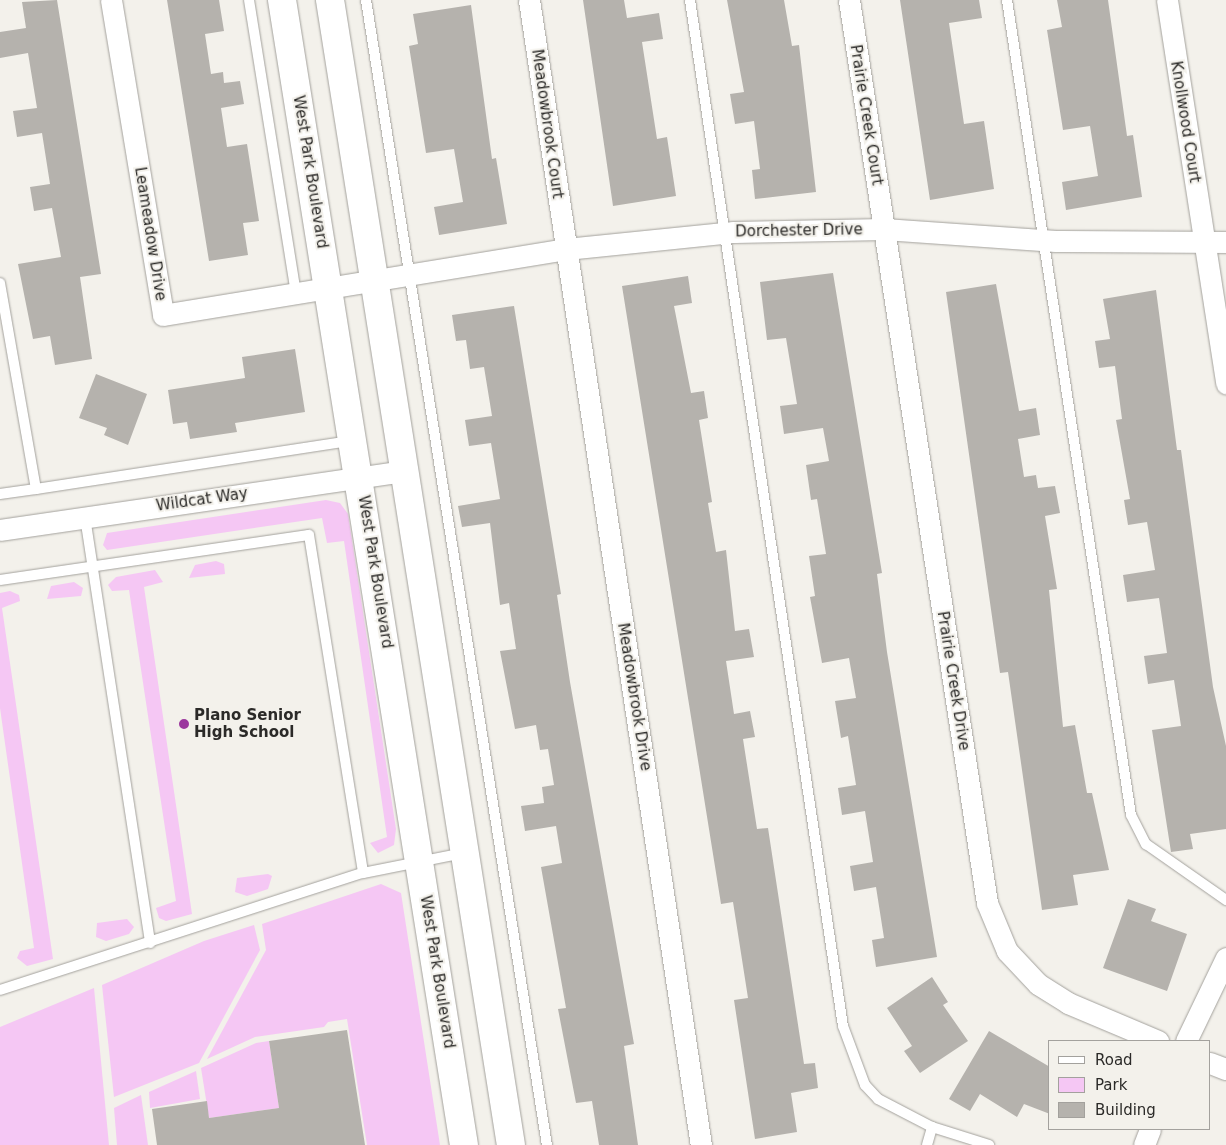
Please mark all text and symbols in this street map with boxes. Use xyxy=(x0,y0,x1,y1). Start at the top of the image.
street label: Prairie Creek Court xyxy=(846,43,886,187)
street label: Meadowbrook Court xyxy=(528,48,566,200)
street label: Knollwood Court xyxy=(1166,60,1204,184)
street label: West Park Boulevard xyxy=(289,94,331,250)
street label: Leameadow Drive xyxy=(131,166,169,302)
street label: Dorchester Drive xyxy=(735,221,863,241)
street label: Wildcat Way xyxy=(155,485,249,515)
street label: West Park Boulevard xyxy=(354,494,396,650)
street label: Prairie Creek Drive xyxy=(933,610,973,752)
street label: Meadowbrook Drive xyxy=(613,622,655,772)
place label: Plano Senior High School xyxy=(194,706,301,741)
marker: Plano Senior High School xyxy=(178,718,190,730)
street label: West Park Boulevard xyxy=(416,894,458,1050)
legend xyxy=(1048,1040,1211,1130)
text: Road xyxy=(1095,1051,1133,1069)
text: Park xyxy=(1095,1076,1127,1094)
text: Building xyxy=(1095,1101,1156,1119)

